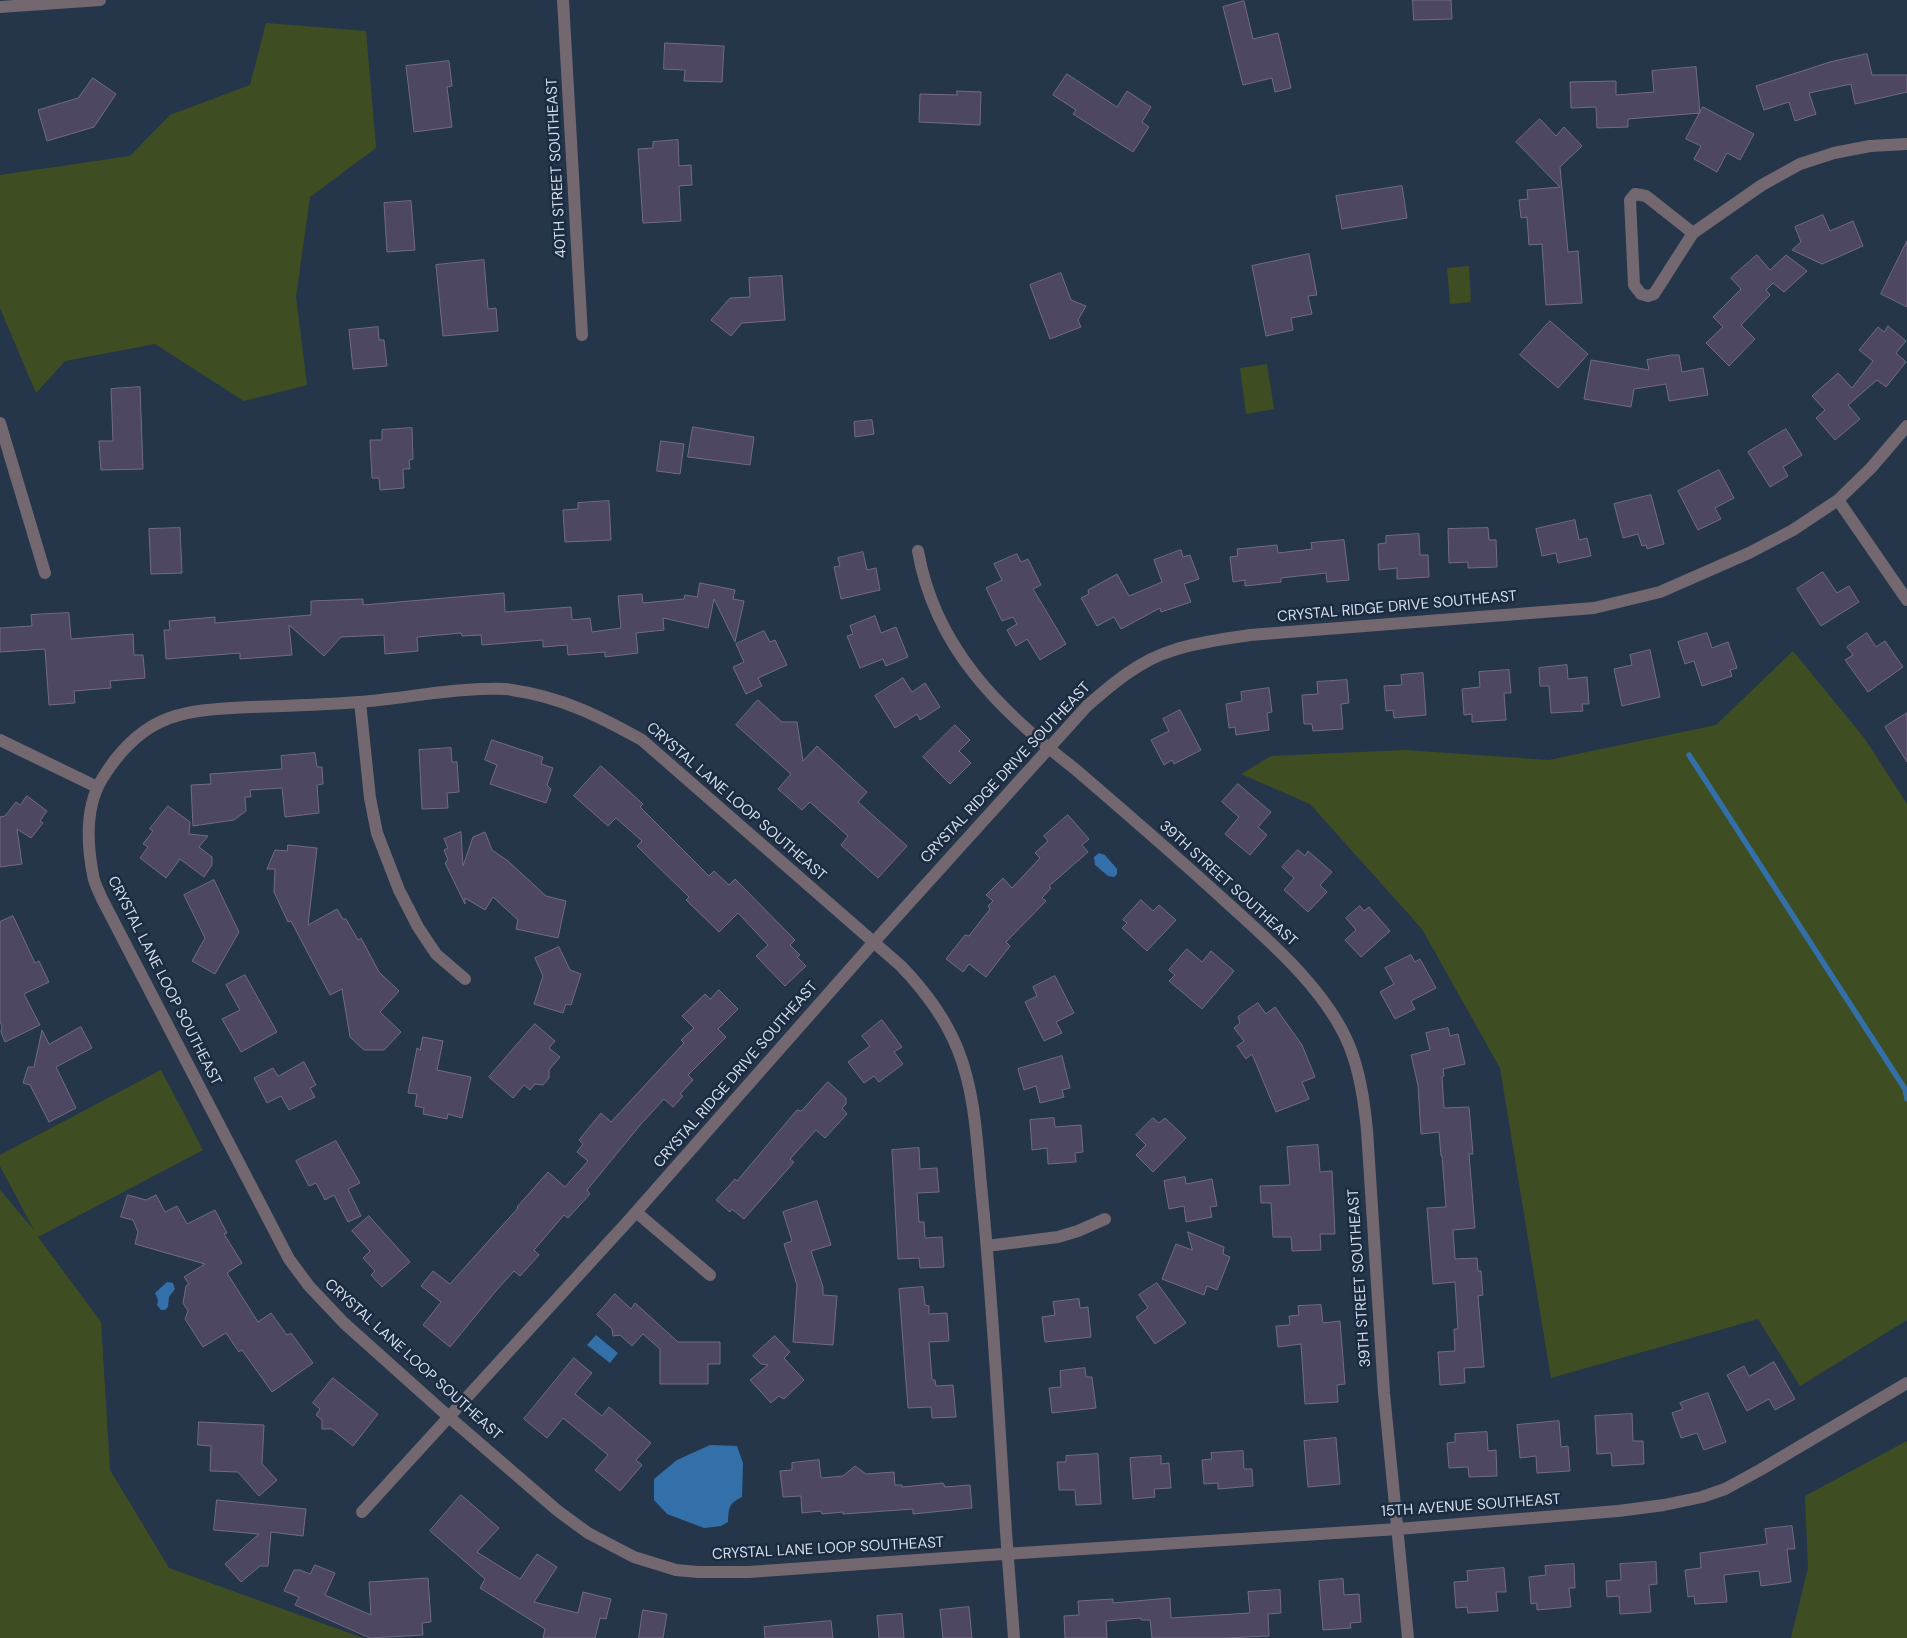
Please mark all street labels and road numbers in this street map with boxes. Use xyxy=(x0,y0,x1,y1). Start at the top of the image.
street label: 40TH STREET SOUTHEAST xyxy=(543,77,571,259)
street label: CRYSTAL RIDGE DRIVE SOUTHEAST xyxy=(1276,588,1518,626)
street label: CRYSTAL RIDGE DRIVE SOUTHEAST xyxy=(917,679,1095,867)
street label: CRYSTAL LANE LOOP SOUTHEAST xyxy=(642,719,830,885)
street label: 39TH STREET SOUTHEAST xyxy=(1155,817,1301,951)
street label: CRYSTAL LANE LOOP SOUTHEAST xyxy=(103,873,225,1089)
street label: CRYSTAL RIDGE DRIVE SOUTHEAST xyxy=(650,978,822,1172)
street label: 39TH STREET SOUTHEAST xyxy=(1345,1188,1375,1368)
street label: CRYSTAL LANE LOOP SOUTHEAST xyxy=(321,1276,505,1444)
street label: 15TH AVENUE SOUTHEAST xyxy=(1381,1491,1561,1521)
street label: CRYSTAL LANE LOOP SOUTHEAST xyxy=(711,1534,945,1564)

